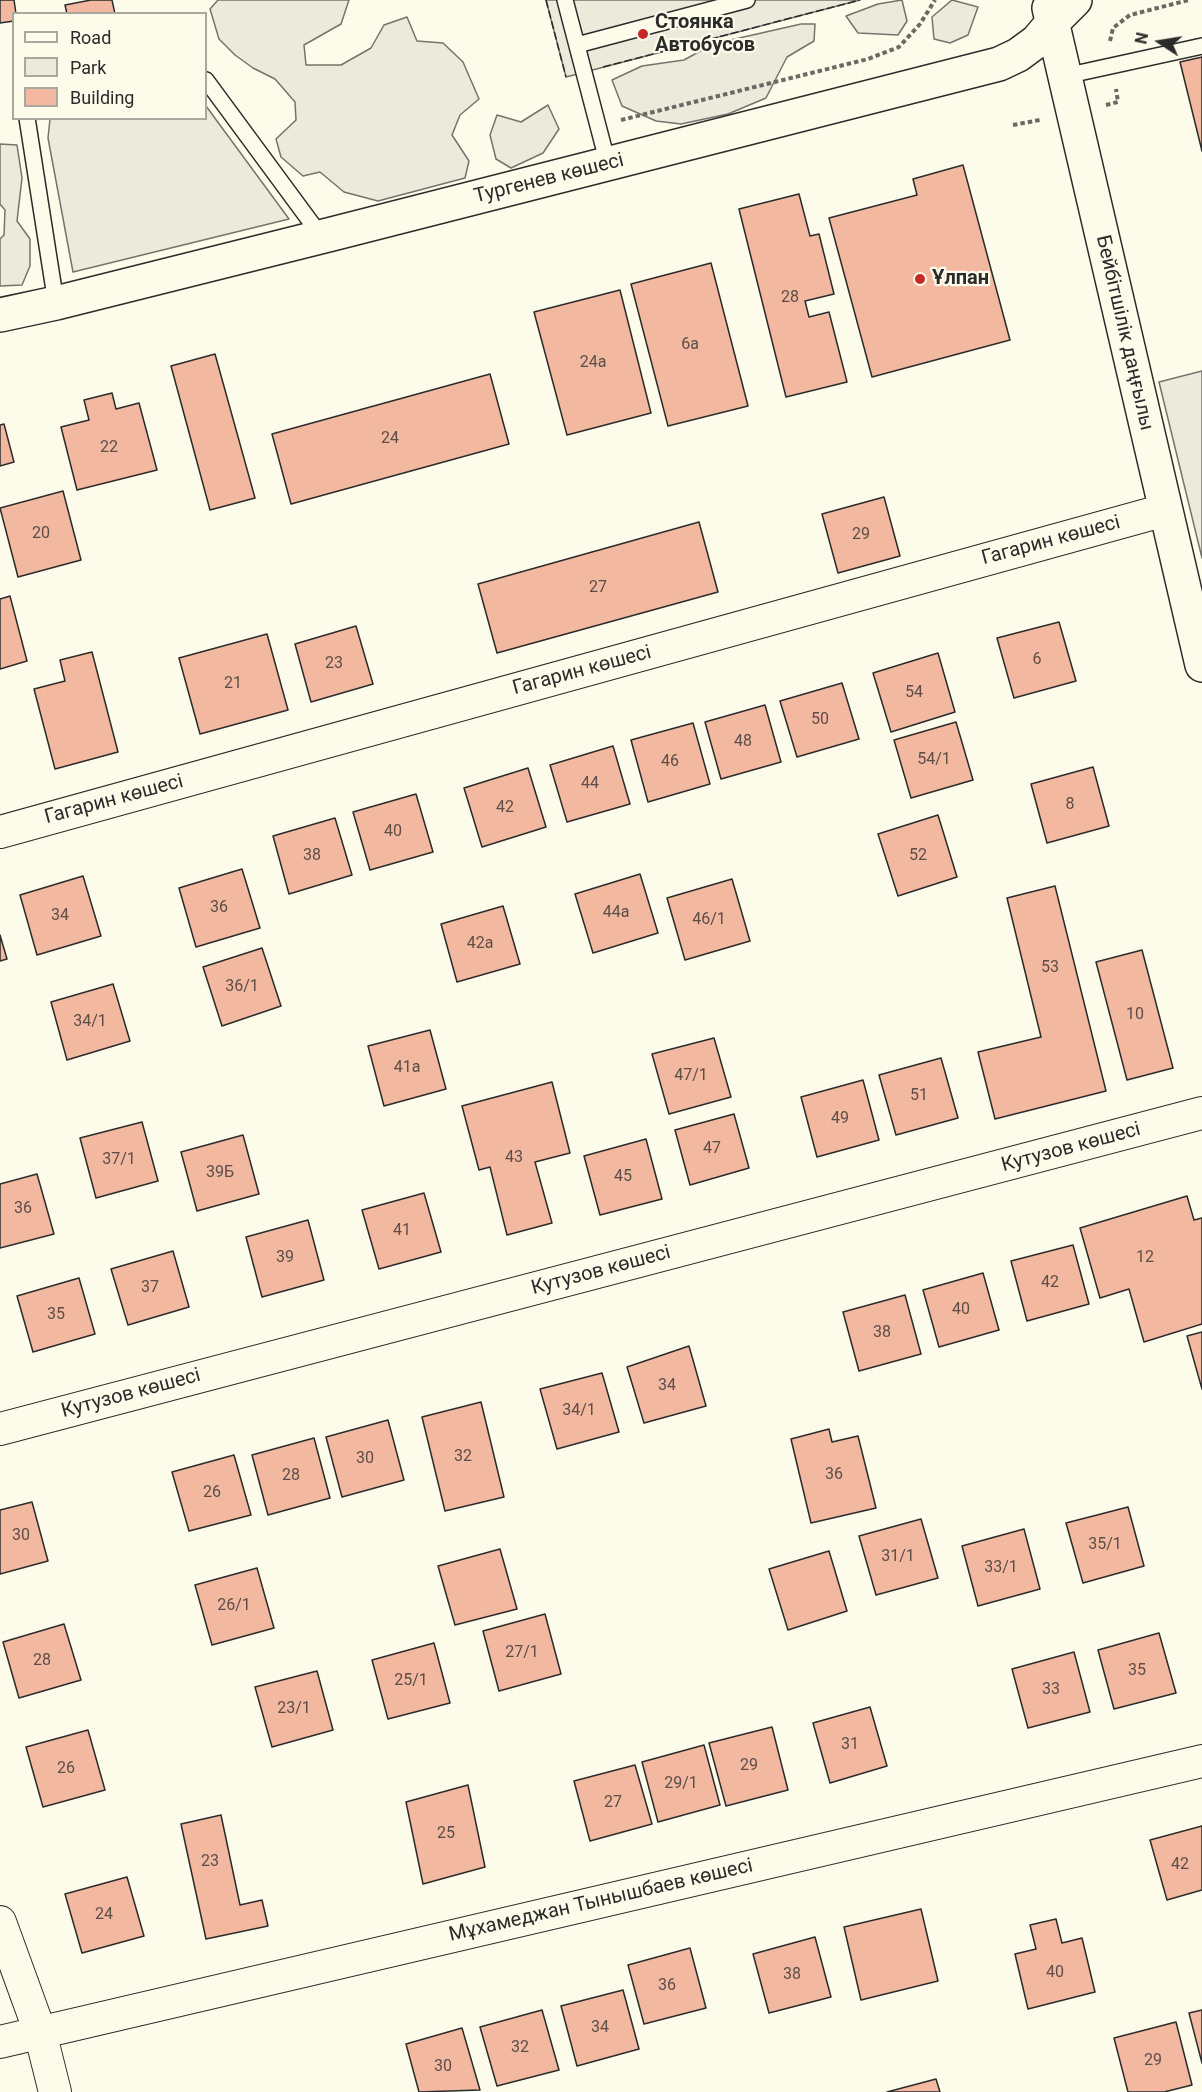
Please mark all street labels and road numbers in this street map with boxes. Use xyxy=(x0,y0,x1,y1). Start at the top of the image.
street label: Тургенев көшесі xyxy=(472,149,626,209)
street label: Бейбітшілік даңғылы xyxy=(1090,233,1158,433)
street label: Гагарин көшесі xyxy=(979,511,1123,571)
street label: Гагарин көшесі xyxy=(510,641,654,701)
street label: Гагарин көшесі xyxy=(42,770,186,830)
street label: Кутузов көшесі xyxy=(999,1118,1143,1178)
street label: Кутузов көшесі xyxy=(529,1241,673,1301)
street label: Кутузов көшесі xyxy=(59,1364,203,1424)
street label: Мұхамеджан Тынышбаев көшесі xyxy=(447,1854,755,1948)

